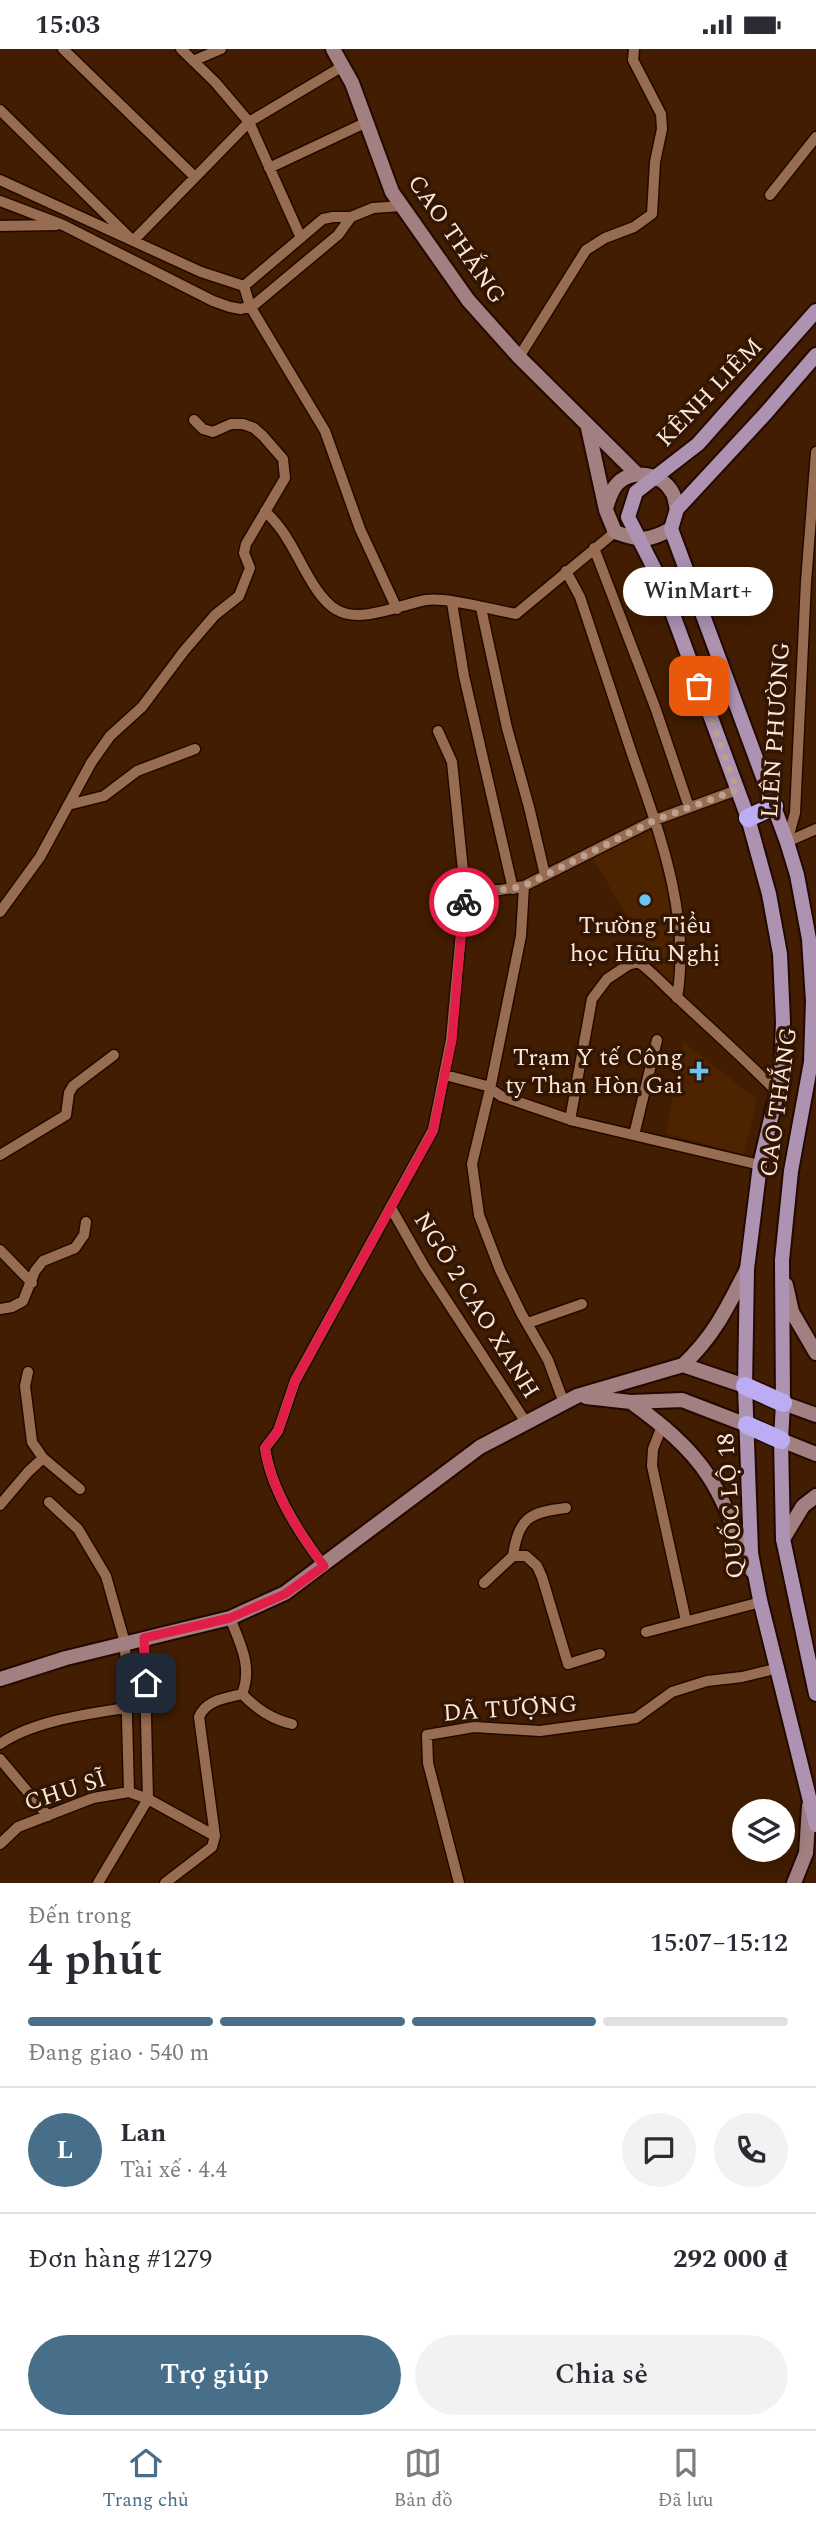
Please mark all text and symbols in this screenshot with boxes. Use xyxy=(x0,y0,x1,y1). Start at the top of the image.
text: 15:03 xyxy=(35,5,100,45)
street label: CAO THẮNG xyxy=(398,167,514,312)
street label: KÊNH LIÊM xyxy=(648,330,771,456)
callout: WinMart+ xyxy=(624,567,774,616)
text: WinMart+ xyxy=(643,574,753,609)
street label: LIÊN PHƯỜNG xyxy=(752,641,800,819)
pin xyxy=(669,656,729,716)
icon: bag xyxy=(680,667,718,705)
courier xyxy=(429,867,499,937)
icon: bike xyxy=(445,883,483,921)
marker: Trường Tiểu học Hữu Nghị xyxy=(637,892,653,908)
place label: Trường Tiểu học Hữu Nghị xyxy=(570,908,720,972)
street label: CAO THẮNG xyxy=(751,1025,807,1179)
place label: Trạm Y tế Công ty Than Hòn Gai xyxy=(505,1040,683,1104)
marker: Trạm Y tế Công ty Than Hòn Gai xyxy=(689,1061,709,1081)
street label: NGÕ 2 CAO XANH xyxy=(404,1205,548,1406)
street label: QUỐC LỘ 18 xyxy=(708,1432,754,1580)
pin xyxy=(116,1653,176,1713)
icon: home xyxy=(127,1664,165,1702)
street label: DÃ TƯỢNG xyxy=(442,1686,578,1732)
street label: CHU SĨ xyxy=(20,1761,111,1821)
map controls xyxy=(732,1799,795,1862)
button: layers xyxy=(732,1799,795,1862)
text: Đến trong xyxy=(28,1899,132,1934)
text: 15:07–15:12 xyxy=(650,1923,788,1963)
text: 4 phút xyxy=(28,1925,162,1995)
text: Đang giao · 540 m xyxy=(28,2036,209,2071)
text: Lan xyxy=(120,2113,166,2153)
button: chat xyxy=(622,2113,696,2187)
button: phone xyxy=(714,2113,788,2187)
text: L xyxy=(57,2130,73,2170)
text: Tài xế · 4.4 xyxy=(120,2153,227,2188)
text: Đơn hàng #1279 xyxy=(28,2239,212,2279)
text: 292 000 ₫ xyxy=(673,2239,788,2279)
button: Trợ giúp xyxy=(28,2335,401,2415)
button: Chia sẻ xyxy=(415,2335,788,2415)
tab: Trang chủ xyxy=(103,2444,189,2515)
tab: Bản đồ xyxy=(394,2444,453,2515)
tab: Đã lưu xyxy=(658,2444,713,2515)

